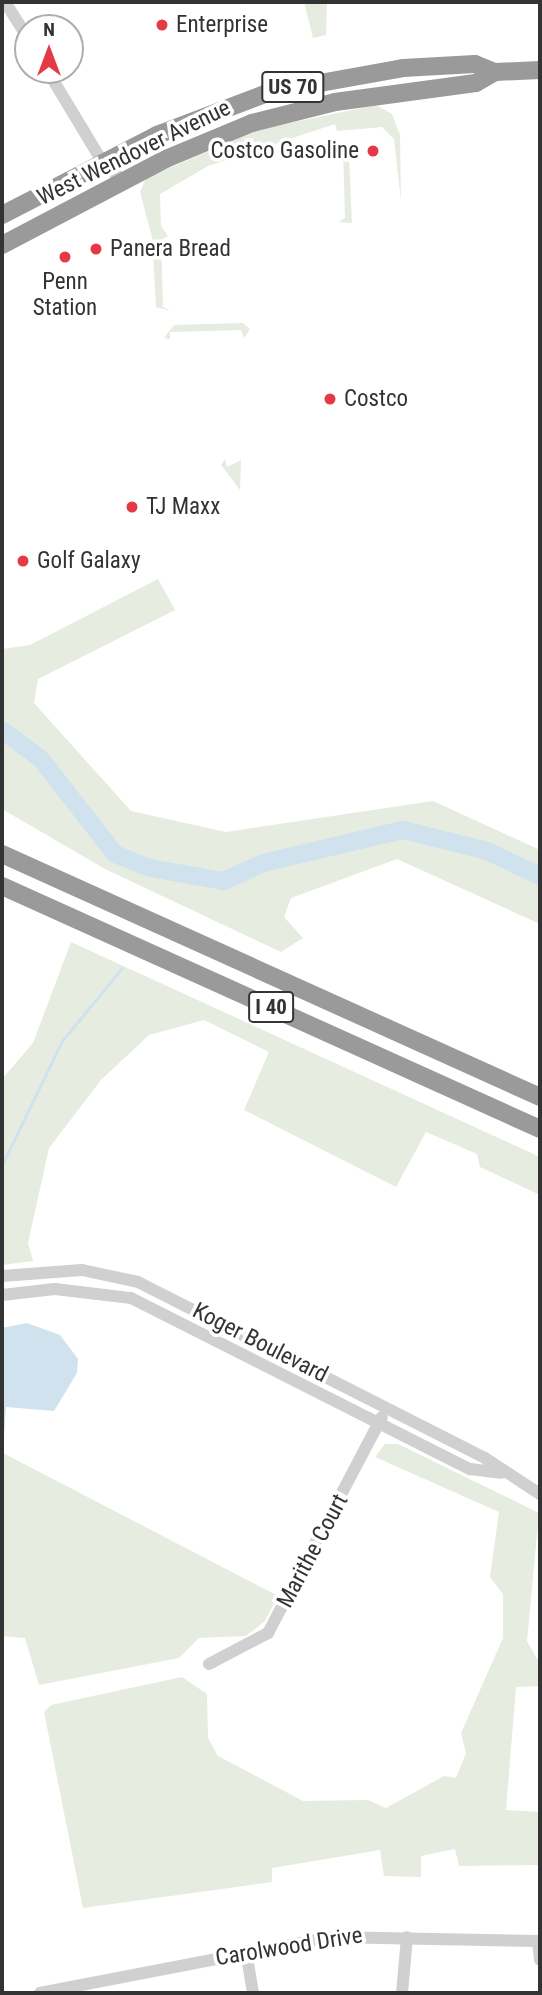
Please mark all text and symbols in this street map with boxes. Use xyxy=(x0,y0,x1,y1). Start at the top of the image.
place label: Enterprise xyxy=(176,11,268,39)
north arrow xyxy=(14,14,84,84)
marker: Enterprise xyxy=(154,17,170,33)
text: N xyxy=(43,18,55,41)
road number: US 70 xyxy=(260,70,326,104)
street label: West Wendover Avenue xyxy=(33,94,235,212)
place label: Costco Gasoline xyxy=(211,137,359,165)
marker: Costco Gasoline xyxy=(365,143,381,159)
place label: Panera Bread xyxy=(110,235,231,263)
marker: Panera Bread xyxy=(88,241,104,257)
marker: Penn Station xyxy=(57,249,73,265)
place label: Penn Station xyxy=(33,268,97,322)
place label: Costco xyxy=(344,385,408,413)
marker: Costco xyxy=(322,391,338,407)
place label: TJ Maxx xyxy=(146,493,220,521)
marker: TJ Maxx xyxy=(124,499,140,515)
place label: Golf Galaxy xyxy=(37,547,141,575)
marker: Golf Galaxy xyxy=(15,553,31,569)
road number: I 40 xyxy=(246,990,296,1024)
street label: Koger Boulevard xyxy=(188,1297,332,1389)
street label: Marithe Court xyxy=(272,1489,354,1613)
street label: Carolwood Drive xyxy=(214,1922,364,1972)

